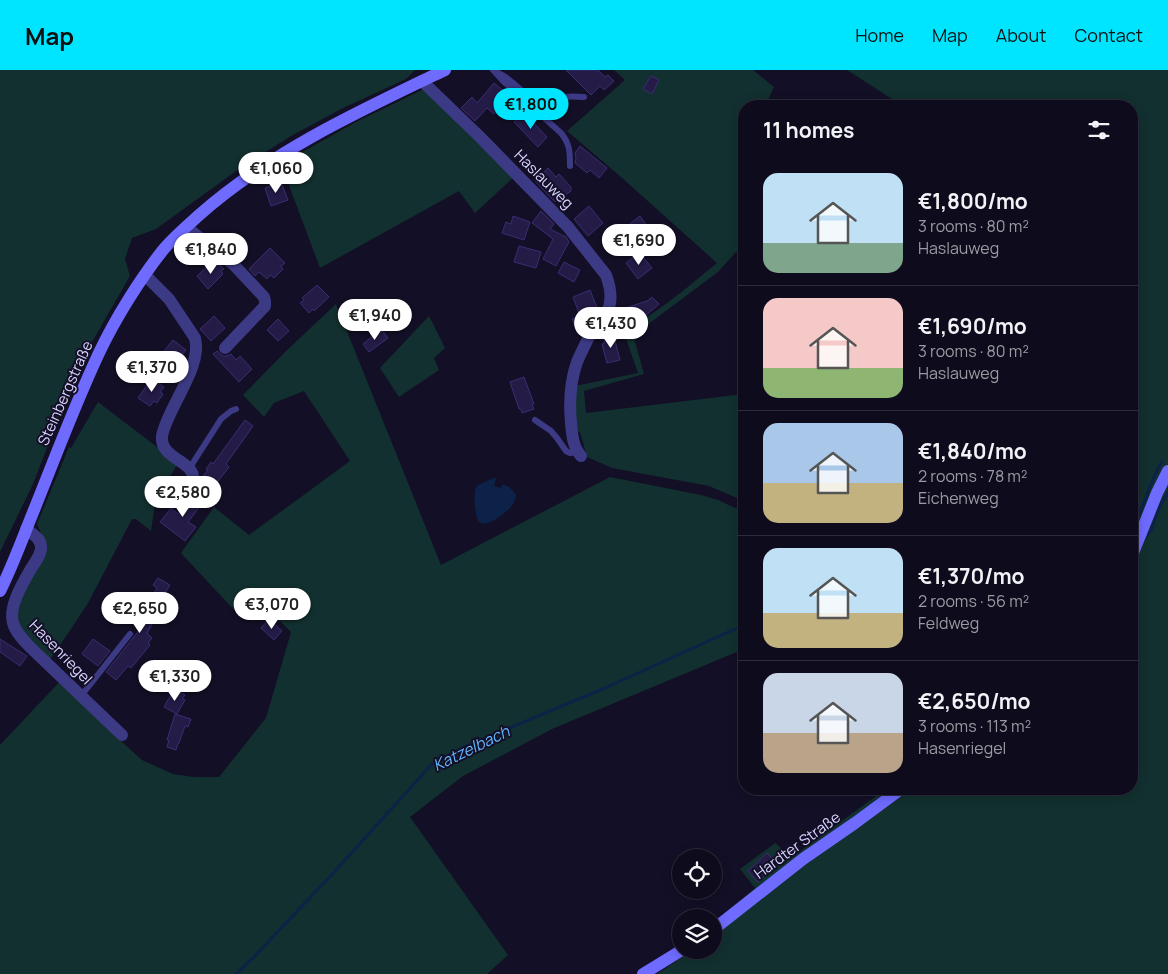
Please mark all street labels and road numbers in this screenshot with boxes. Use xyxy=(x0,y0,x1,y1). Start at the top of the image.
street label: Haslauweg xyxy=(510,145,578,213)
street label: Steinbergstraße xyxy=(32,337,98,449)
street label: Hasenriegel xyxy=(25,615,97,689)
street label: Hardter Straße xyxy=(750,806,845,883)

